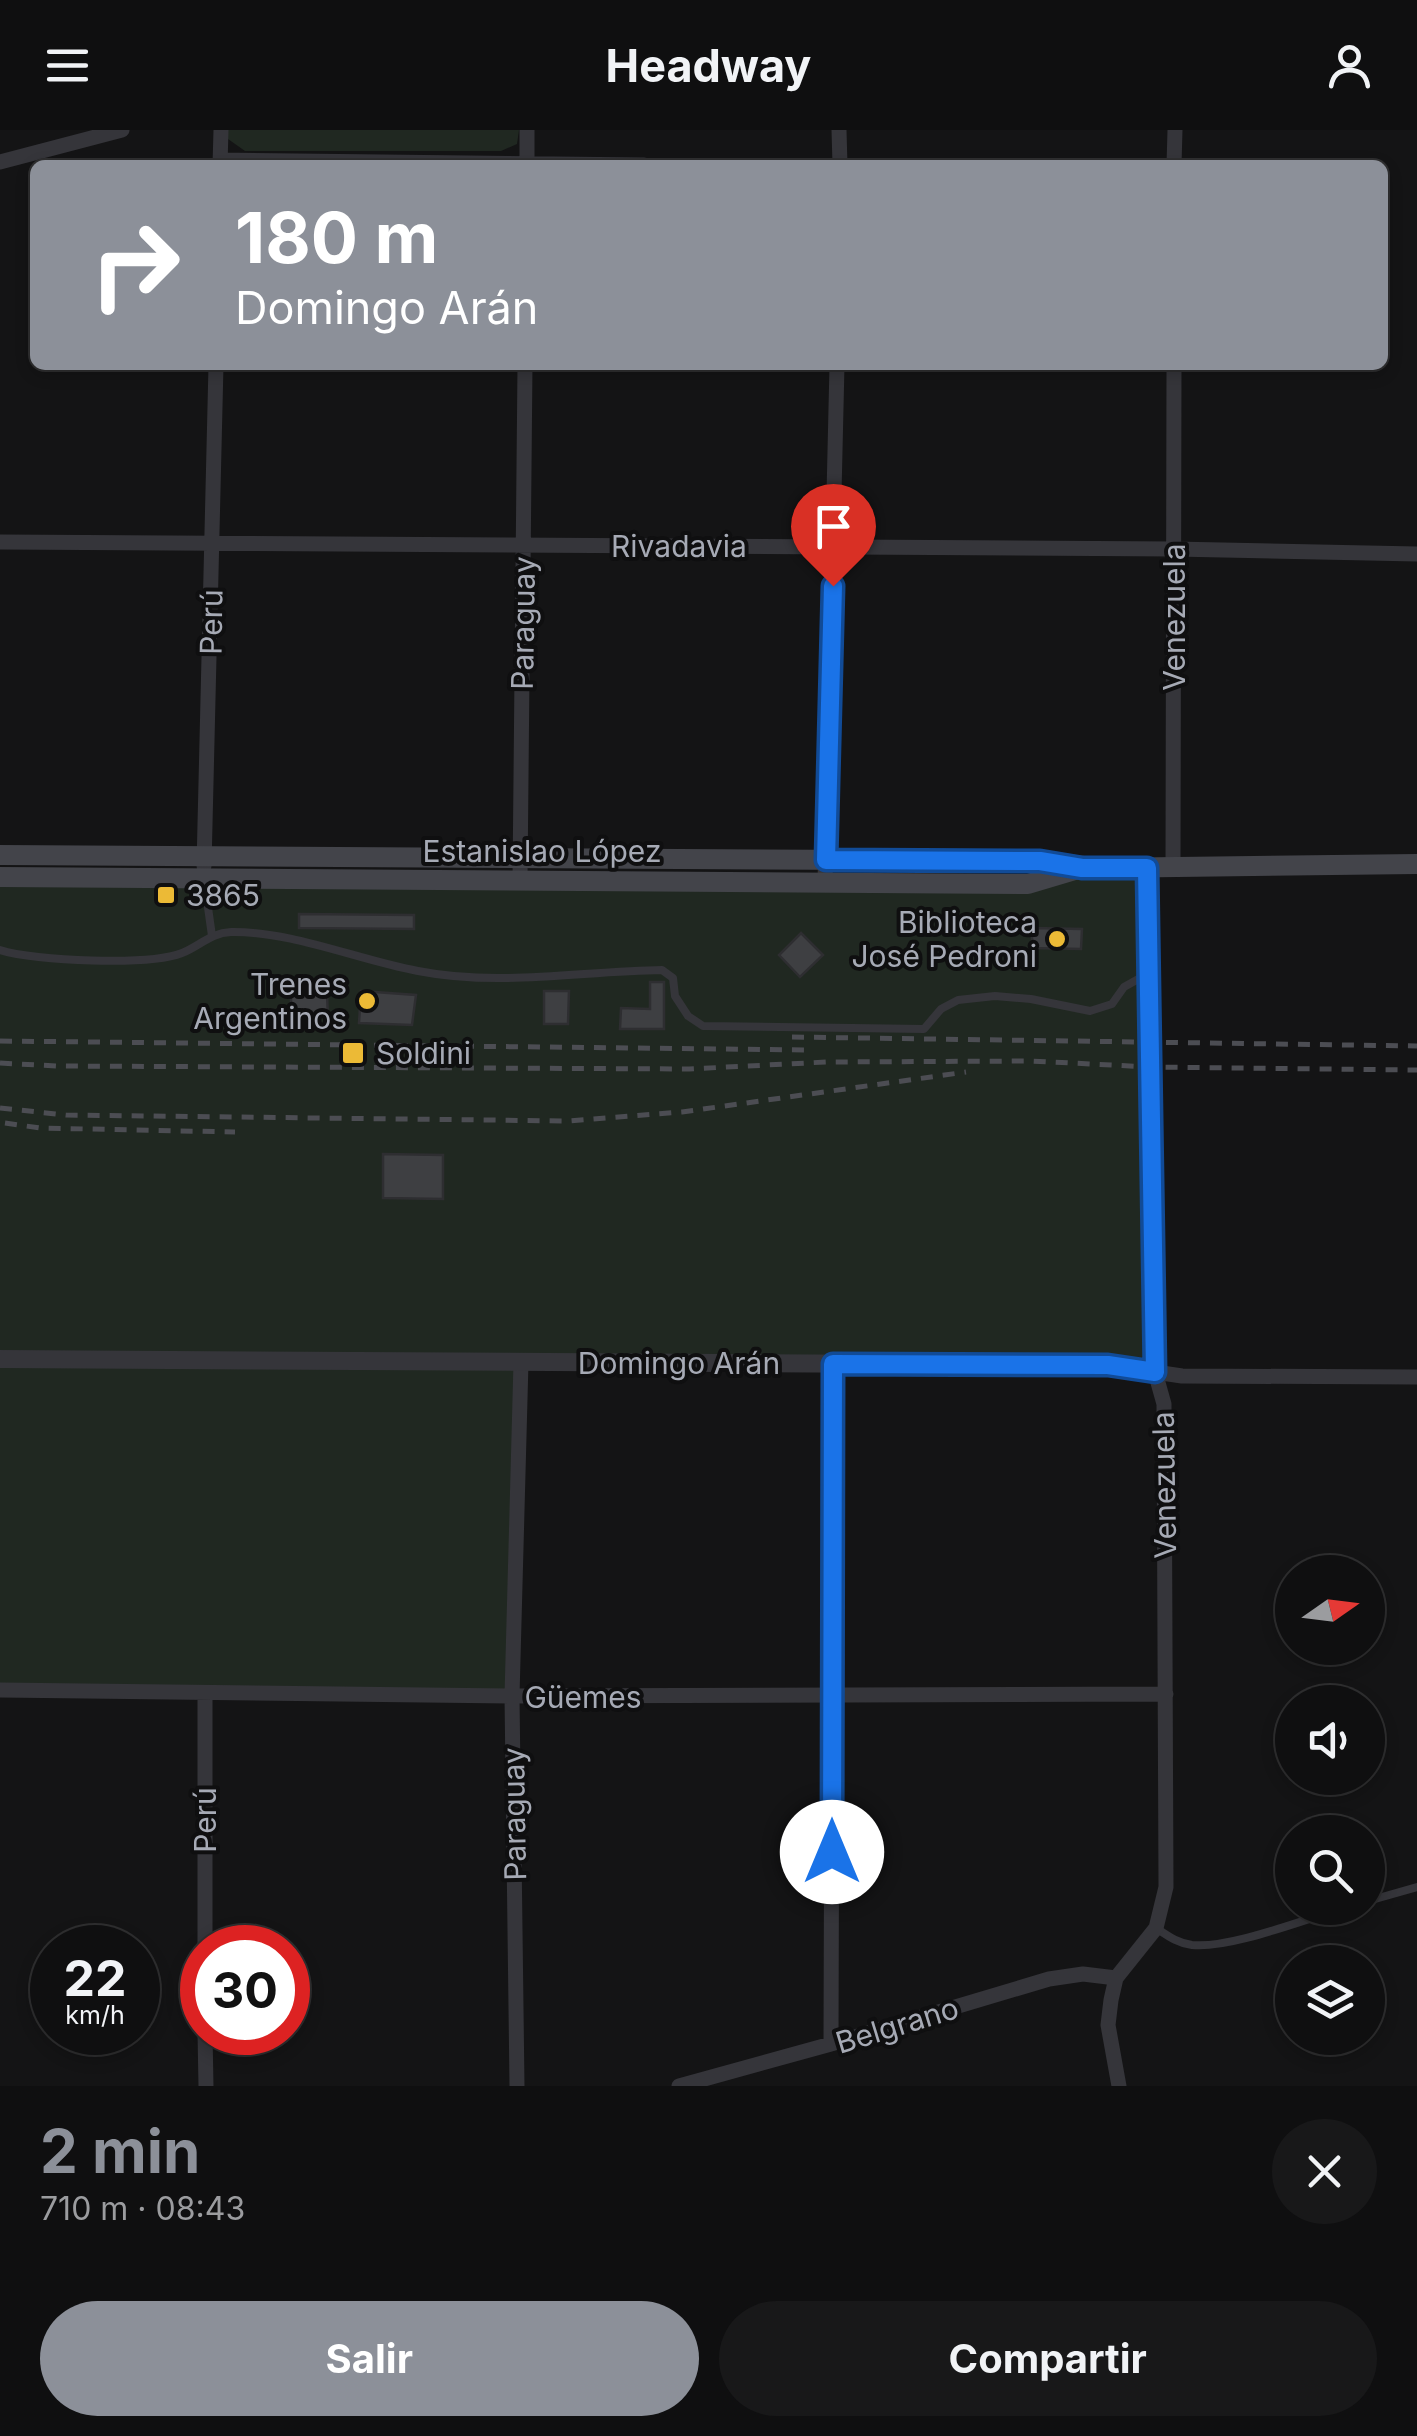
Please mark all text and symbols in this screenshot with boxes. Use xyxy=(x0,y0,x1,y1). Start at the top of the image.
icon: menu xyxy=(40,38,95,93)
text: Headway xyxy=(606,38,811,93)
icon: person xyxy=(1322,38,1377,93)
text: 180 m xyxy=(235,195,438,280)
icon: right xyxy=(70,200,200,330)
text: Domingo Arán xyxy=(235,280,538,335)
pin xyxy=(791,484,876,587)
icon: arrive xyxy=(806,499,861,554)
street label: Rivadavia xyxy=(611,528,747,564)
street label: Venezuela xyxy=(1156,543,1192,691)
street label: Paraguay xyxy=(504,556,542,690)
street label: Perú xyxy=(192,589,230,655)
street label: Estanislao López xyxy=(423,833,661,869)
place label: 3865 xyxy=(186,877,260,913)
marker: 3865 xyxy=(155,884,177,906)
place label: Biblioteca José Pedroni xyxy=(851,904,1037,974)
marker: Biblioteca José Pedroni xyxy=(1046,928,1068,950)
place label: Trenes Argentinos xyxy=(193,966,347,1036)
marker: Trenes Argentinos xyxy=(356,990,378,1012)
place label: Soldini xyxy=(376,1035,471,1071)
marker: Soldini xyxy=(340,1040,366,1066)
street label: Domingo Arán xyxy=(578,1345,780,1381)
street label: Venezuela xyxy=(1145,1411,1183,1559)
north arrow xyxy=(1275,1555,1385,1665)
map controls xyxy=(1275,1555,1385,2055)
street label: Güemes xyxy=(524,1679,642,1715)
button: sound xyxy=(1275,1685,1385,1795)
street label: Paraguay xyxy=(495,1747,533,1881)
street label: Perú xyxy=(187,1787,223,1853)
position arrow xyxy=(780,1800,884,1904)
button: search xyxy=(1275,1815,1385,1925)
speed limit sign: 30 xyxy=(180,1925,310,2055)
button: layers xyxy=(1275,1945,1385,2055)
text: 22 xyxy=(64,1948,127,2008)
street label: Belgrano xyxy=(831,1989,963,2061)
text: km/h xyxy=(65,2000,125,2030)
text: 2 min xyxy=(40,2115,200,2187)
button: close xyxy=(1272,2119,1377,2224)
text: 710 m · 08:43 xyxy=(40,2189,245,2228)
button: Salir xyxy=(40,2301,699,2416)
button: Compartir xyxy=(719,2301,1377,2416)

